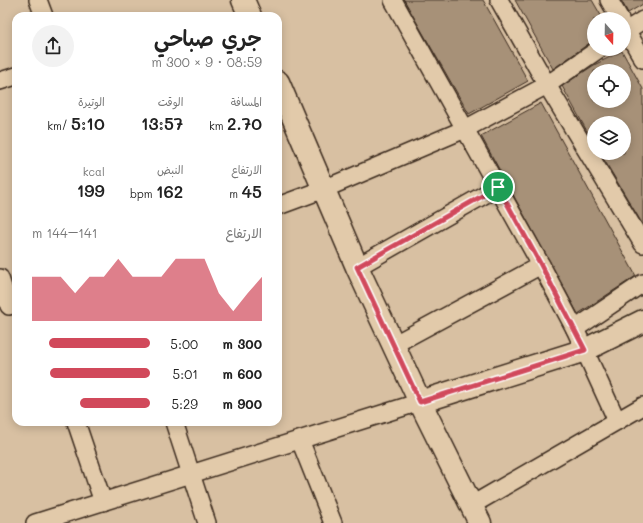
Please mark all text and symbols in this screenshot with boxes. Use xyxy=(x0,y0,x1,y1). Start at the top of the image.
north arrow xyxy=(587,12,631,56)
map controls xyxy=(587,12,631,160)
text: جري صباحي xyxy=(154,23,262,52)
button: share xyxy=(32,25,74,67)
text: 08:59 · 9 × 300 m xyxy=(152,53,262,70)
button: locate xyxy=(587,64,631,108)
text: الوتيرة xyxy=(78,94,105,109)
text: الوقت xyxy=(158,94,183,109)
text: المسافة xyxy=(231,94,262,109)
text: 5:10 xyxy=(71,112,105,134)
text: 13:57 xyxy=(141,112,183,134)
text: 2.70 xyxy=(227,112,262,134)
button: layers xyxy=(587,116,631,160)
text: /km xyxy=(47,118,71,133)
text: km xyxy=(209,118,227,133)
text: النبض xyxy=(157,162,183,177)
text: الارتفاع xyxy=(231,162,262,177)
text: kcal xyxy=(83,164,105,179)
pin xyxy=(481,170,515,204)
icon: arrive xyxy=(487,176,509,198)
text: 199 xyxy=(77,179,105,201)
text: 162 xyxy=(156,180,183,202)
text: 45 xyxy=(242,180,262,202)
text: bpm xyxy=(130,186,156,201)
text: m xyxy=(229,186,242,201)
text: 141–144 m xyxy=(32,224,98,241)
text: الارتفاع xyxy=(226,224,262,241)
text: 5:00 xyxy=(170,335,198,352)
text: 300 m xyxy=(222,335,262,352)
text: 5:01 xyxy=(173,365,198,382)
text: 600 m xyxy=(222,365,262,382)
text: 5:29 xyxy=(171,395,198,412)
text: 900 m xyxy=(222,395,262,412)

